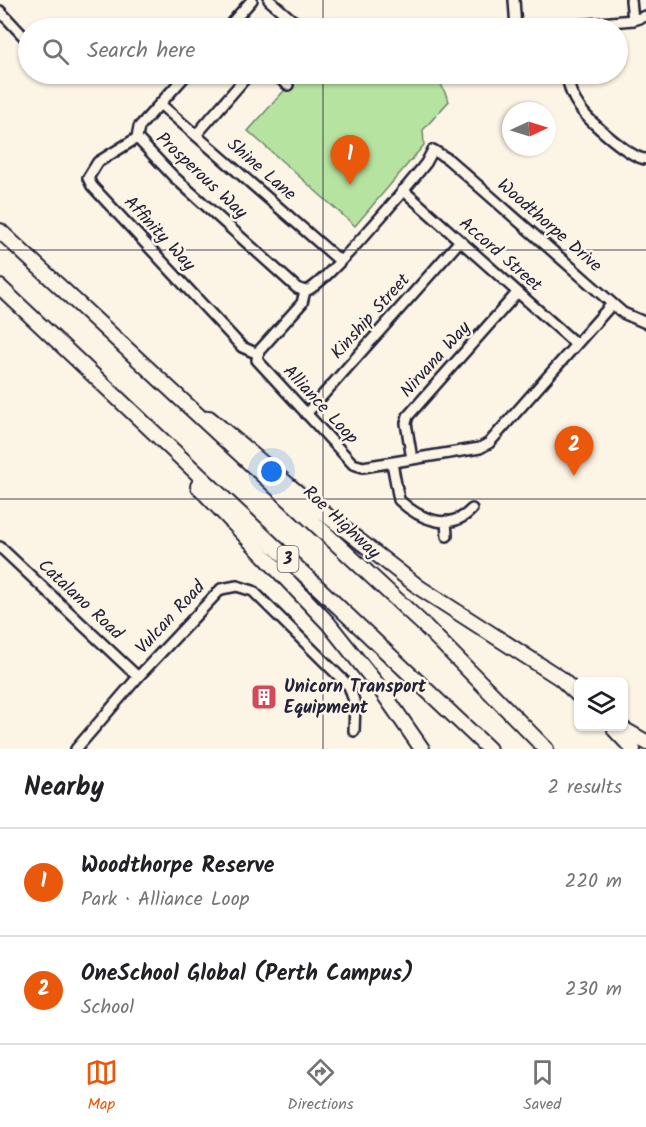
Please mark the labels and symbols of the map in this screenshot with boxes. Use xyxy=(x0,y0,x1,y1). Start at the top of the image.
north arrow xyxy=(502,102,556,156)
street label: Prosperous Way xyxy=(148,126,254,227)
street label: Shine Lane xyxy=(220,131,302,209)
pin: 1 xyxy=(330,136,370,185)
street label: Woodthorpe Drive xyxy=(490,172,608,280)
street label: Affinity Way xyxy=(116,189,202,279)
street label: Accord Street xyxy=(452,210,549,300)
street label: Kinship Street xyxy=(324,267,418,367)
street label: Nirvana Way xyxy=(394,315,479,405)
street label: Alliance Loop xyxy=(275,358,365,452)
pin: 2 xyxy=(554,426,594,476)
your location xyxy=(257,457,286,486)
street label: Roe Highway xyxy=(295,479,387,567)
road number: 3 xyxy=(278,546,298,572)
street label: Catalano Road xyxy=(30,552,130,648)
street label: Vulcan Road xyxy=(129,574,214,662)
place label: Unicorn Transport Equipment xyxy=(284,673,427,723)
building icon: Unicorn Transport Equipment xyxy=(249,682,279,712)

